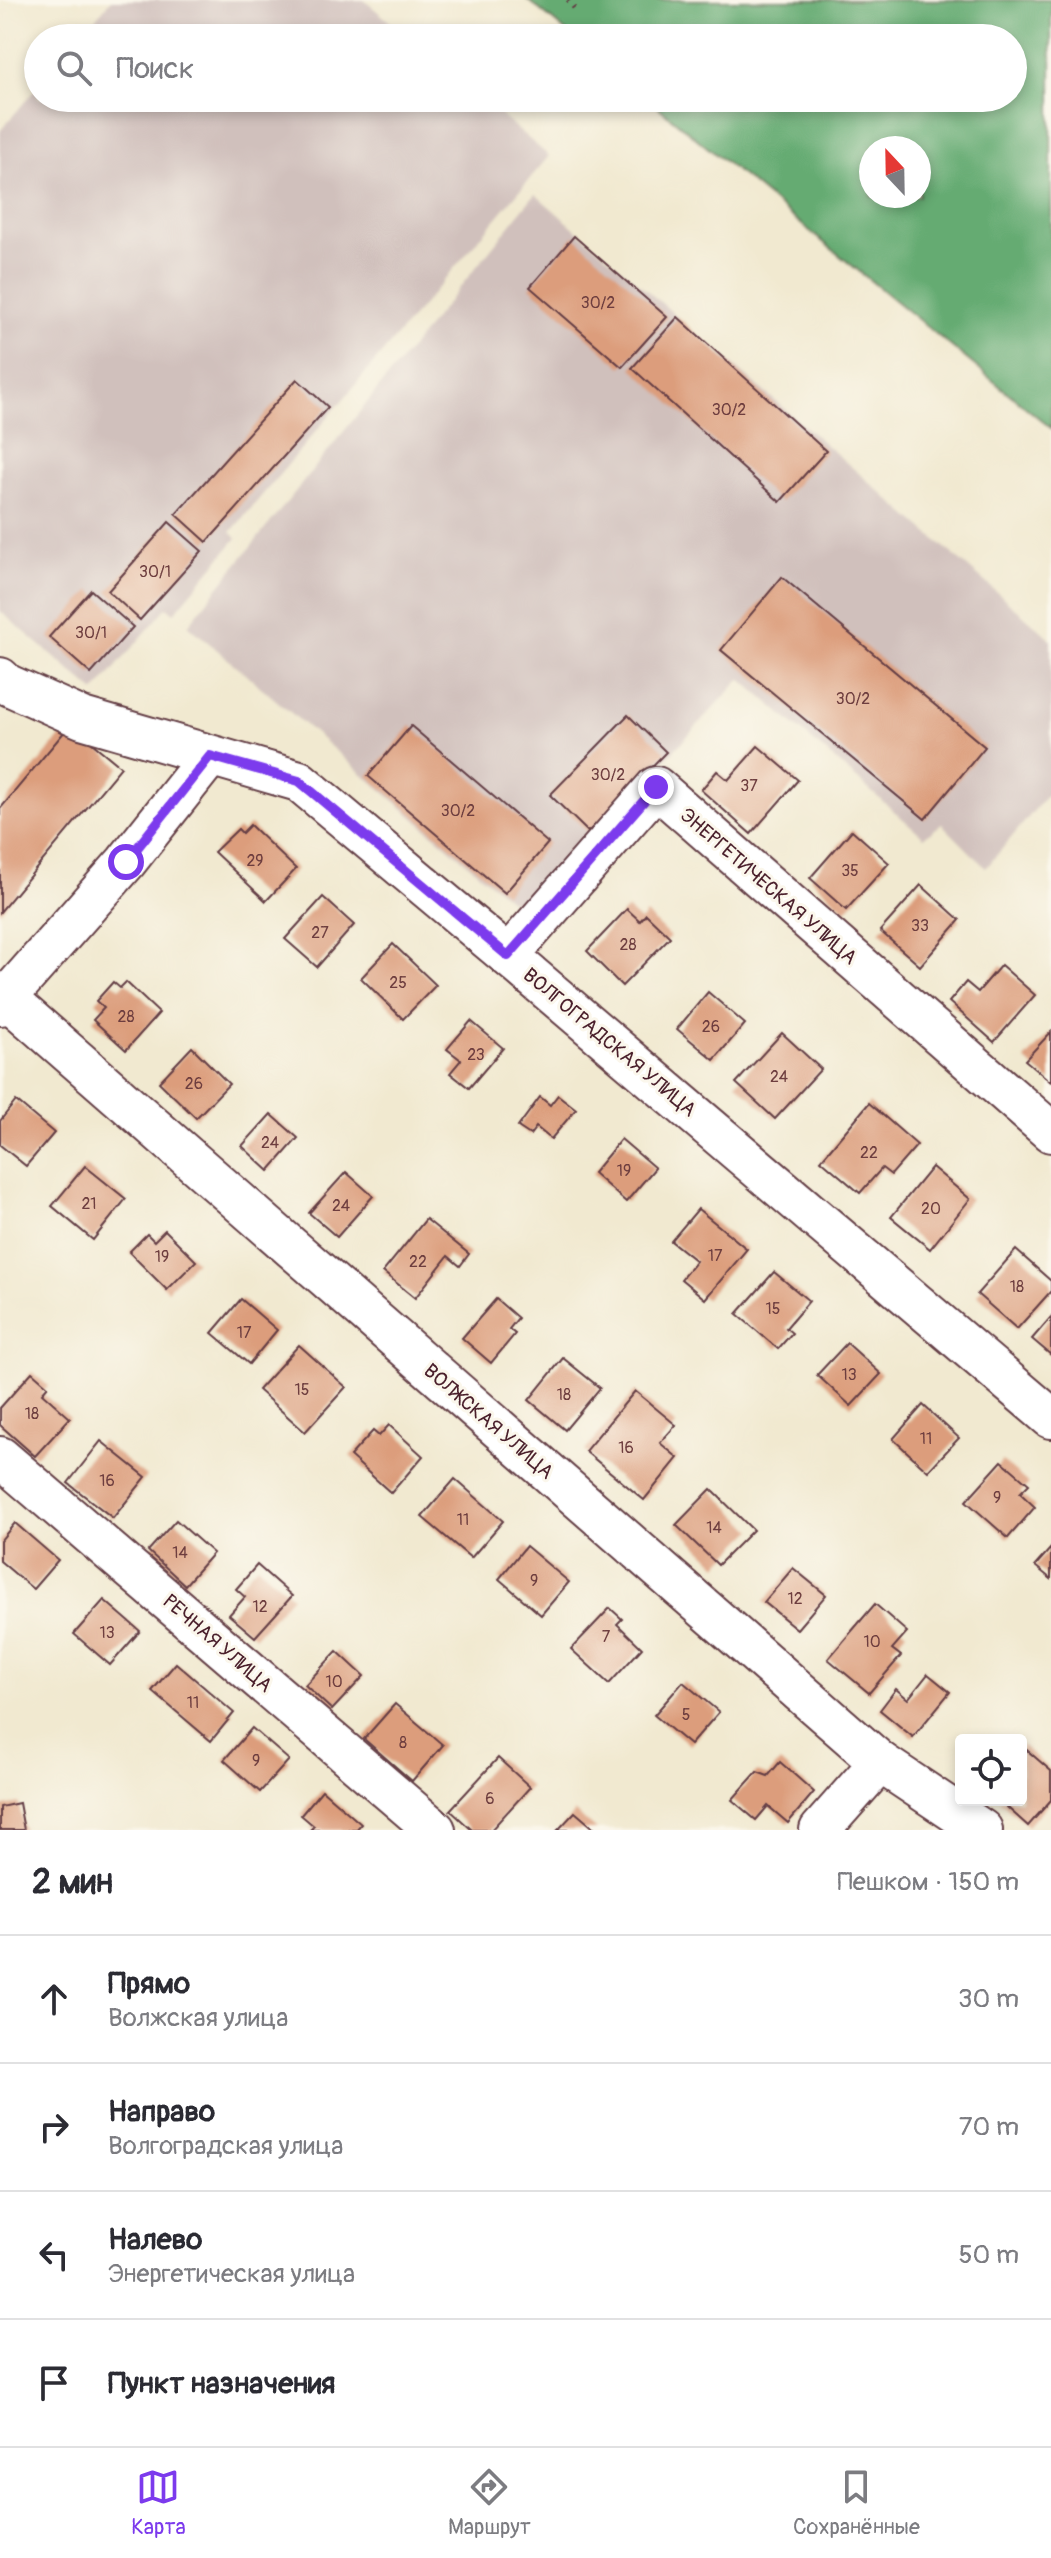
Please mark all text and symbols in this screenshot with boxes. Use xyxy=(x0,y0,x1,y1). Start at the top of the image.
search box xyxy=(24,24,1027,112)
icon: search xyxy=(52,46,96,90)
text: Поиск xyxy=(116,50,194,87)
north arrow xyxy=(859,136,931,208)
house number: 30/2 xyxy=(581,293,615,313)
house number: 30/2 xyxy=(712,400,746,420)
house number: 30/1 xyxy=(139,562,171,582)
house number: 30/1 xyxy=(75,623,107,643)
house number: 30/2 xyxy=(836,689,870,709)
house number: 30/2 xyxy=(591,765,625,785)
route end xyxy=(638,769,674,805)
house number: 37 xyxy=(740,776,758,796)
house number: 30/2 xyxy=(441,801,475,821)
street label: ЭНЕРГЕТИЧЕСКАЯ УЛИЦА xyxy=(675,803,862,970)
route start xyxy=(108,844,144,880)
house number: 29 xyxy=(246,851,264,871)
house number: 35 xyxy=(841,861,859,881)
house number: 33 xyxy=(911,916,929,936)
house number: 27 xyxy=(311,923,329,943)
house number: 28 xyxy=(619,935,637,955)
street label: ВОЛГОГРАДСКАЯ УЛИЦА xyxy=(518,963,701,1122)
house number: 25 xyxy=(389,973,407,993)
house number: 28 xyxy=(117,1007,135,1027)
house number: 26 xyxy=(702,1017,720,1037)
house number: 23 xyxy=(467,1045,485,1065)
house number: 24 xyxy=(770,1067,788,1087)
house number: 26 xyxy=(185,1074,203,1094)
house number: 24 xyxy=(261,1133,279,1153)
house number: 22 xyxy=(860,1143,878,1163)
house number: 19 xyxy=(617,1161,631,1181)
house number: 21 xyxy=(81,1194,97,1214)
house number: 24 xyxy=(332,1196,350,1216)
house number: 20 xyxy=(921,1199,941,1219)
house number: 17 xyxy=(708,1246,723,1266)
house number: 19 xyxy=(155,1247,169,1267)
house number: 22 xyxy=(409,1252,427,1272)
house number: 18 xyxy=(1010,1277,1024,1297)
house number: 15 xyxy=(766,1299,780,1319)
house number: 17 xyxy=(237,1323,252,1343)
street label: ВОЛЖСКАЯ УЛИЦА xyxy=(419,1358,559,1485)
house number: 13 xyxy=(841,1365,857,1385)
house number: 15 xyxy=(295,1380,309,1400)
house number: 18 xyxy=(557,1385,571,1405)
house number: 18 xyxy=(25,1404,39,1424)
house number: 11 xyxy=(920,1429,932,1449)
house number: 16 xyxy=(618,1438,634,1458)
house number: 16 xyxy=(99,1471,115,1491)
house number: 9 xyxy=(993,1488,1001,1508)
house number: 11 xyxy=(457,1510,469,1530)
house number: 14 xyxy=(706,1518,722,1538)
house number: 14 xyxy=(172,1543,188,1563)
house number: 9 xyxy=(530,1571,538,1591)
street label: РЕЧНАЯ УЛИЦА xyxy=(158,1589,278,1698)
house number: 12 xyxy=(787,1589,803,1609)
house number: 12 xyxy=(252,1597,268,1617)
house number: 13 xyxy=(99,1623,115,1643)
house number: 7 xyxy=(602,1627,611,1647)
house number: 10 xyxy=(863,1632,881,1652)
house number: 10 xyxy=(325,1672,343,1692)
house number: 11 xyxy=(187,1693,199,1713)
house number: 5 xyxy=(682,1705,690,1725)
house number: 8 xyxy=(399,1733,407,1753)
map controls xyxy=(955,1734,1027,1806)
button: locate xyxy=(955,1734,1027,1806)
house number: 9 xyxy=(252,1751,260,1771)
house number: 6 xyxy=(485,1789,495,1809)
text: 2 мин xyxy=(32,1861,113,1904)
text: Пешком · 150 m xyxy=(837,1866,1019,1898)
text: Прямо xyxy=(108,1965,190,2002)
icon: ahead xyxy=(32,1977,76,2021)
text: 30 m xyxy=(958,1983,1019,2015)
text: Волжская улица xyxy=(108,2002,288,2034)
text: Направо xyxy=(108,2093,215,2130)
icon: right xyxy=(32,2105,76,2149)
text: 70 m xyxy=(959,2111,1019,2143)
text: Волгоградская улица xyxy=(108,2130,343,2162)
text: Налево xyxy=(108,2221,202,2258)
icon: left xyxy=(32,2233,76,2277)
text: 50 m xyxy=(958,2239,1019,2271)
text: Энергетическая улица xyxy=(108,2258,355,2290)
icon: arrive xyxy=(32,2361,76,2405)
text: Пункт назначения xyxy=(108,2365,335,2402)
tab: Карта xyxy=(131,2465,186,2541)
tab: Маршрут xyxy=(448,2465,531,2541)
tab: Сохранённые xyxy=(793,2465,920,2541)

